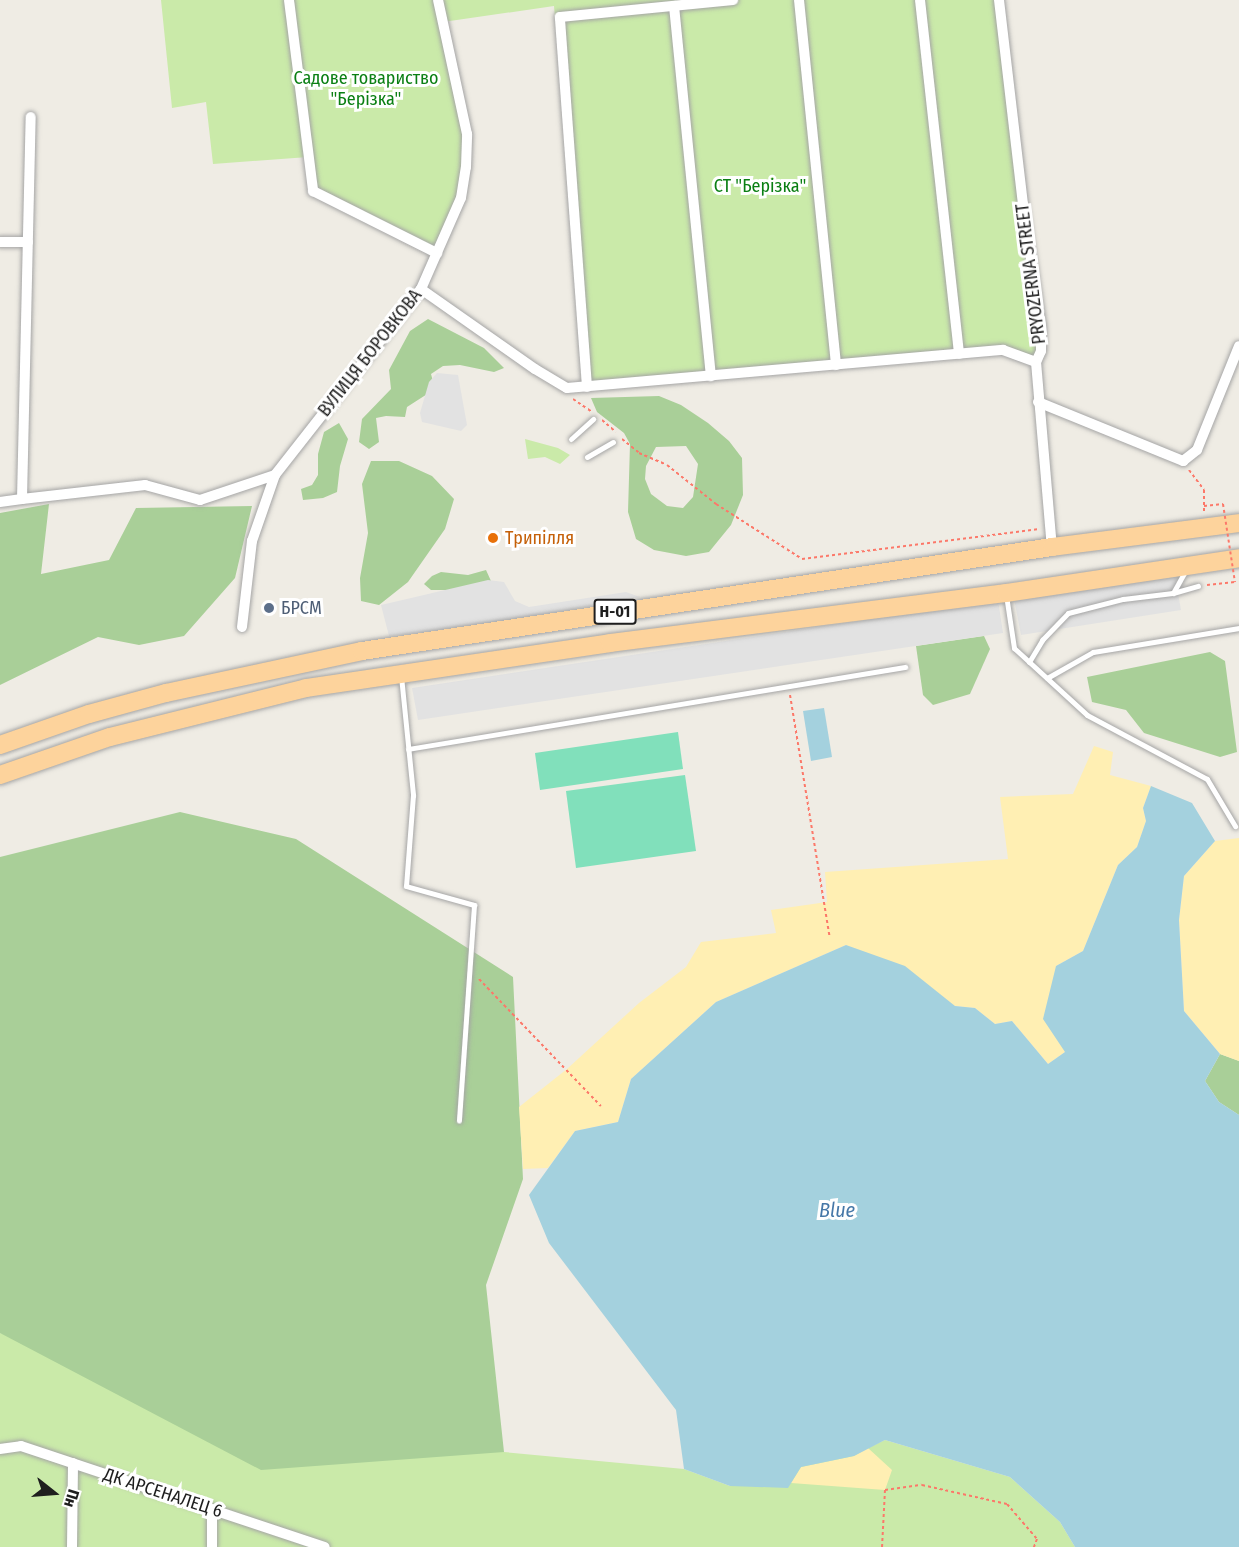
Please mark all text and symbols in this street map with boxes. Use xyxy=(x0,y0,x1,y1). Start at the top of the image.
park label: Садове товариство "Берізка" xyxy=(293,68,439,110)
park label: СТ "Берізка" xyxy=(714,175,806,197)
street label: PRYOZERNA STREET xyxy=(1012,203,1050,345)
street label: ВУЛИЦЯ БОРОВКОВА xyxy=(314,285,426,421)
place label: Трипілля xyxy=(505,527,574,549)
marker: Трипілля xyxy=(486,531,500,545)
place label: БРСМ xyxy=(281,597,322,619)
road number: Н-01 xyxy=(592,599,638,625)
marker: БРСМ xyxy=(262,601,276,615)
water label: Blue xyxy=(819,1198,855,1222)
north arrow xyxy=(24,1463,84,1523)
street label: ДК АРСЕНАЛЕЦ 6 xyxy=(101,1464,225,1522)
text: Пн xyxy=(60,1487,83,1510)

